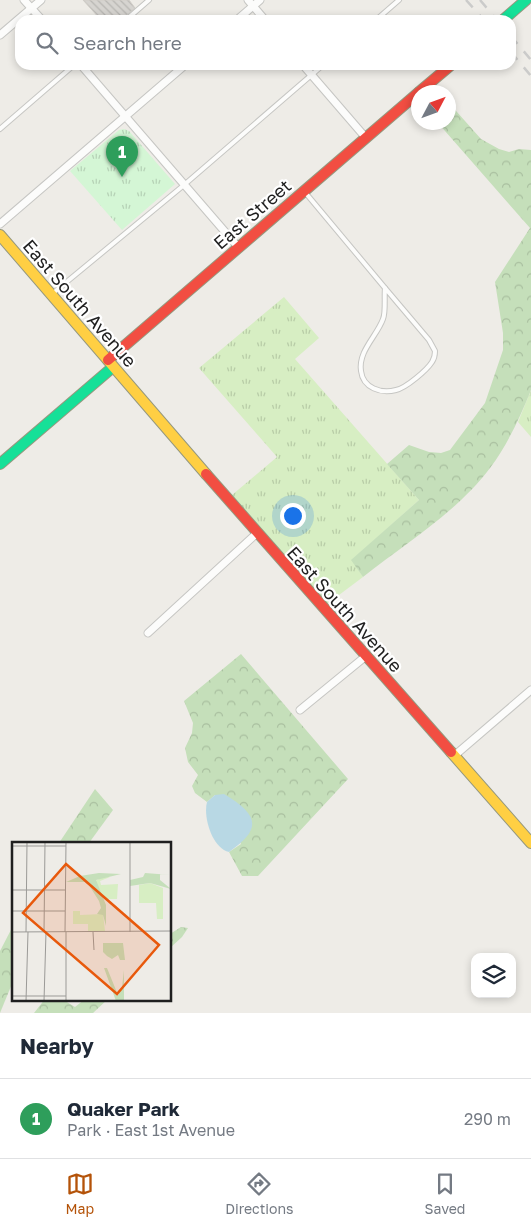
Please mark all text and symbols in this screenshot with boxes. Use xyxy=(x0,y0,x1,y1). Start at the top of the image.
search box xyxy=(15,15,516,70)
icon: search xyxy=(33,29,61,57)
text: Search here xyxy=(73,31,182,54)
north arrow xyxy=(411,85,456,130)
pin: 1 xyxy=(106,136,138,177)
street label: East Street xyxy=(209,174,295,254)
street label: East South Avenue xyxy=(19,235,141,371)
your location xyxy=(280,503,306,529)
street label: East South Avenue xyxy=(283,542,407,676)
inset map xyxy=(12,842,171,1000)
map controls xyxy=(471,953,516,998)
button: layers xyxy=(471,953,516,998)
text: Nearby xyxy=(20,1033,94,1059)
text: Quaker Park xyxy=(67,1097,180,1120)
text: 1 xyxy=(32,1109,40,1129)
text: 290 m xyxy=(464,1109,511,1129)
text: Park · East 1st Avenue xyxy=(67,1120,235,1140)
tab: Map xyxy=(66,1170,94,1217)
tab: Directions xyxy=(225,1170,294,1217)
tab: Saved xyxy=(425,1170,465,1217)

